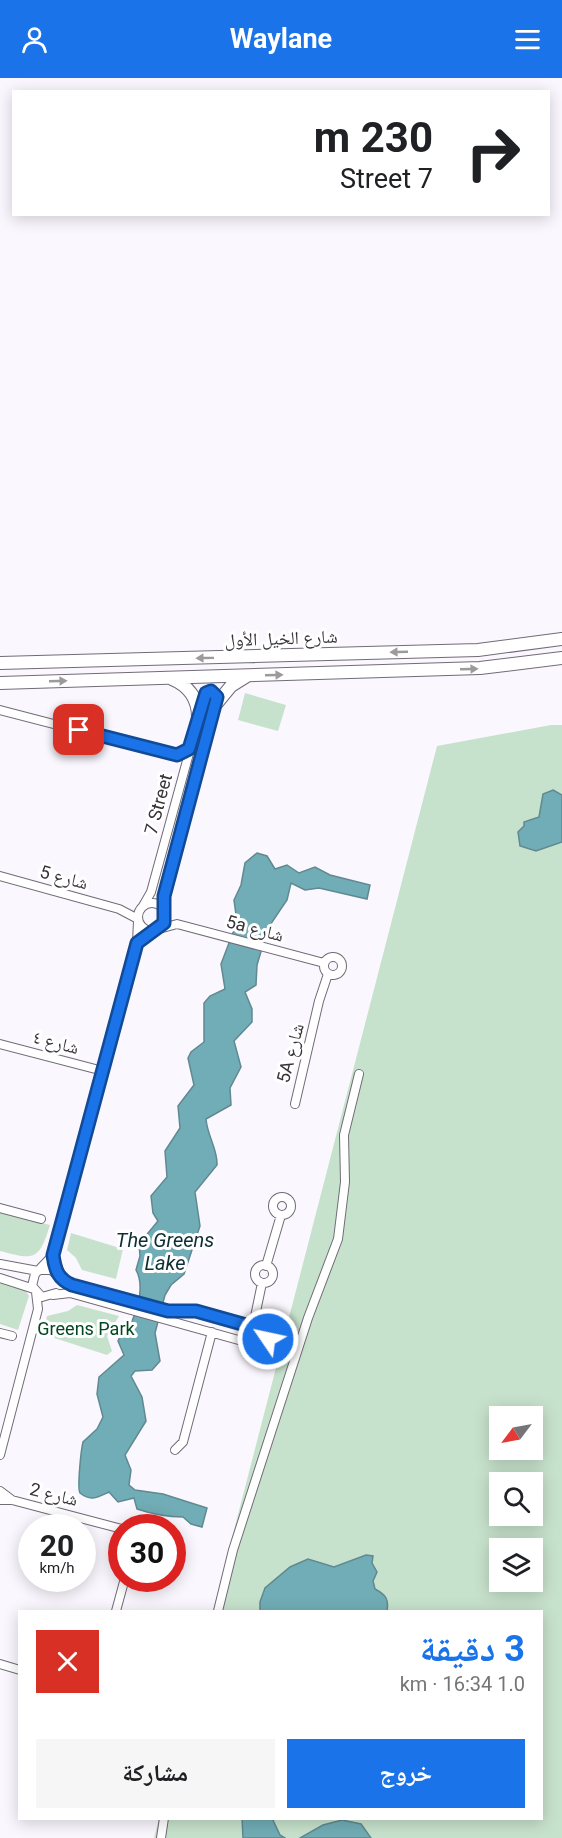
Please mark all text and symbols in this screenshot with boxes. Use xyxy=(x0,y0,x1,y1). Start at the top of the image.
icon: person xyxy=(18,23,51,56)
text: Waylane xyxy=(230,23,332,55)
icon: menu xyxy=(511,23,544,56)
text: 230 m xyxy=(314,113,433,162)
icon: right xyxy=(454,114,532,192)
text: 7 Street xyxy=(340,163,433,195)
street label: شارع الخيل الأول xyxy=(224,626,338,651)
one-way arrow xyxy=(390,648,409,657)
one-way arrow xyxy=(195,653,214,663)
one-way arrow xyxy=(460,664,479,673)
one-way arrow xyxy=(265,670,284,679)
one-way arrow xyxy=(49,677,68,686)
pin xyxy=(53,704,104,755)
icon: arrive xyxy=(62,713,95,746)
street label: 7 Street xyxy=(140,771,176,837)
street label: شارع 5 xyxy=(37,861,90,894)
street label: 5a شارع xyxy=(224,910,286,947)
street label: 5A شارع xyxy=(272,1021,309,1085)
street label: شارع ٤ xyxy=(30,1026,81,1059)
water label: The Greens Lake xyxy=(116,1228,214,1275)
position arrow xyxy=(236,1307,300,1371)
park label: Greens Park xyxy=(37,1318,135,1339)
north arrow xyxy=(489,1406,543,1460)
map controls xyxy=(489,1406,543,1592)
button: search xyxy=(489,1472,543,1526)
street label: شارع 2 xyxy=(28,1478,80,1511)
speed limit sign: 30 xyxy=(108,1514,186,1592)
text: 20 xyxy=(40,1528,74,1563)
button: layers xyxy=(489,1538,543,1592)
text: km/h xyxy=(39,1559,75,1577)
text: 3 دقيقة xyxy=(420,1628,525,1670)
button: close xyxy=(36,1630,99,1693)
text: 1.0 km · 16:34 xyxy=(400,1672,525,1696)
button: مشاركة xyxy=(36,1739,275,1808)
button: خروج xyxy=(287,1739,525,1808)

